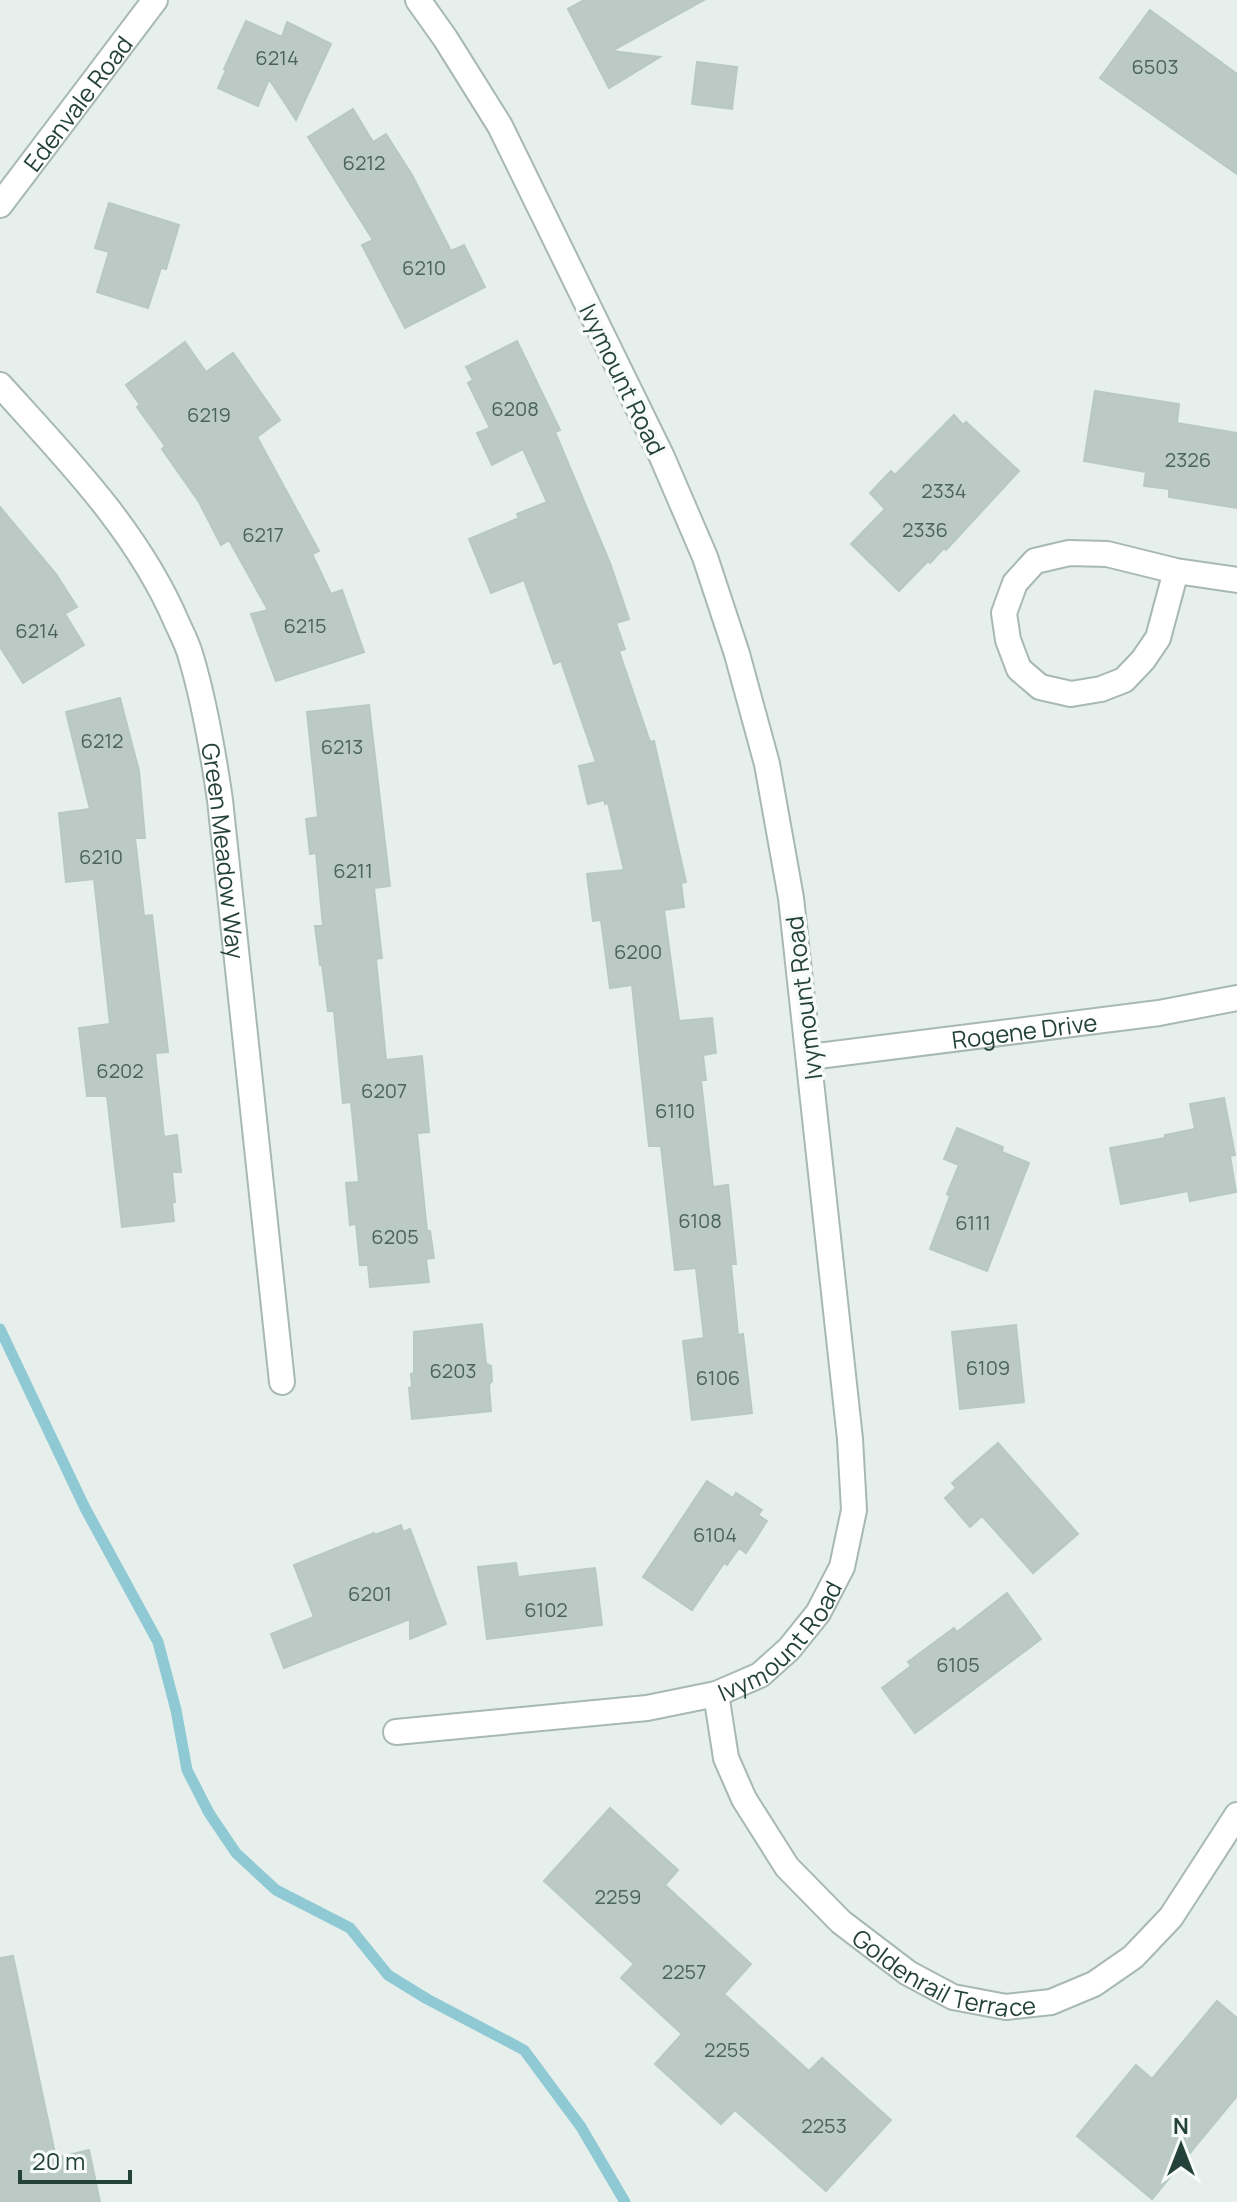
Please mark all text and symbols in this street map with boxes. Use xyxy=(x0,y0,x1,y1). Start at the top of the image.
street label: Edenvale Road xyxy=(15,28,139,177)
house number: 6214 xyxy=(255,44,299,71)
house number: 6503 xyxy=(1131,53,1179,80)
house number: 6212 xyxy=(342,149,386,176)
house number: 6210 xyxy=(402,254,446,281)
street label: Ivymount Road xyxy=(572,298,674,460)
house number: 6208 xyxy=(491,395,539,422)
house number: 6219 xyxy=(187,401,231,428)
house number: 2326 xyxy=(1165,446,1211,473)
house number: 2334 xyxy=(921,477,967,504)
house number: 2336 xyxy=(902,516,948,543)
house number: 6217 xyxy=(242,521,284,548)
house number: 6215 xyxy=(283,612,327,639)
house number: 6214 xyxy=(15,617,59,644)
house number: 6212 xyxy=(80,727,124,754)
house number: 6213 xyxy=(321,733,363,760)
street label: Green Meadow Way xyxy=(195,740,253,961)
house number: 6210 xyxy=(79,843,123,870)
house number: 6211 xyxy=(333,857,373,884)
street label: Ivymount Road xyxy=(777,914,829,1082)
house number: 6200 xyxy=(614,938,662,965)
street label: Rogene Drive xyxy=(950,1004,1099,1056)
house number: 6202 xyxy=(96,1057,144,1084)
house number: 6207 xyxy=(361,1077,407,1104)
house number: 6110 xyxy=(655,1097,695,1124)
house number: 6108 xyxy=(678,1207,722,1234)
house number: 6111 xyxy=(955,1209,991,1236)
house number: 6205 xyxy=(371,1223,419,1250)
house number: 6109 xyxy=(966,1354,1010,1381)
house number: 6203 xyxy=(429,1357,477,1384)
house number: 6106 xyxy=(696,1364,740,1391)
house number: 6104 xyxy=(693,1521,737,1548)
street label: Ivymount Road xyxy=(712,1575,849,1708)
house number: 6201 xyxy=(348,1580,392,1607)
house number: 6102 xyxy=(524,1596,568,1623)
house number: 6105 xyxy=(936,1651,980,1678)
house number: 2259 xyxy=(595,1883,641,1910)
street label: Goldenrail Terrace xyxy=(846,1920,1037,2024)
house number: 2257 xyxy=(662,1958,706,1985)
house number: 2255 xyxy=(704,2036,750,2063)
north arrow xyxy=(1141,2106,1221,2186)
text: N xyxy=(1173,2111,1189,2141)
house number: 2253 xyxy=(801,2112,847,2139)
scale bar xyxy=(20,2134,130,2184)
text: 20 m xyxy=(32,2144,85,2177)

